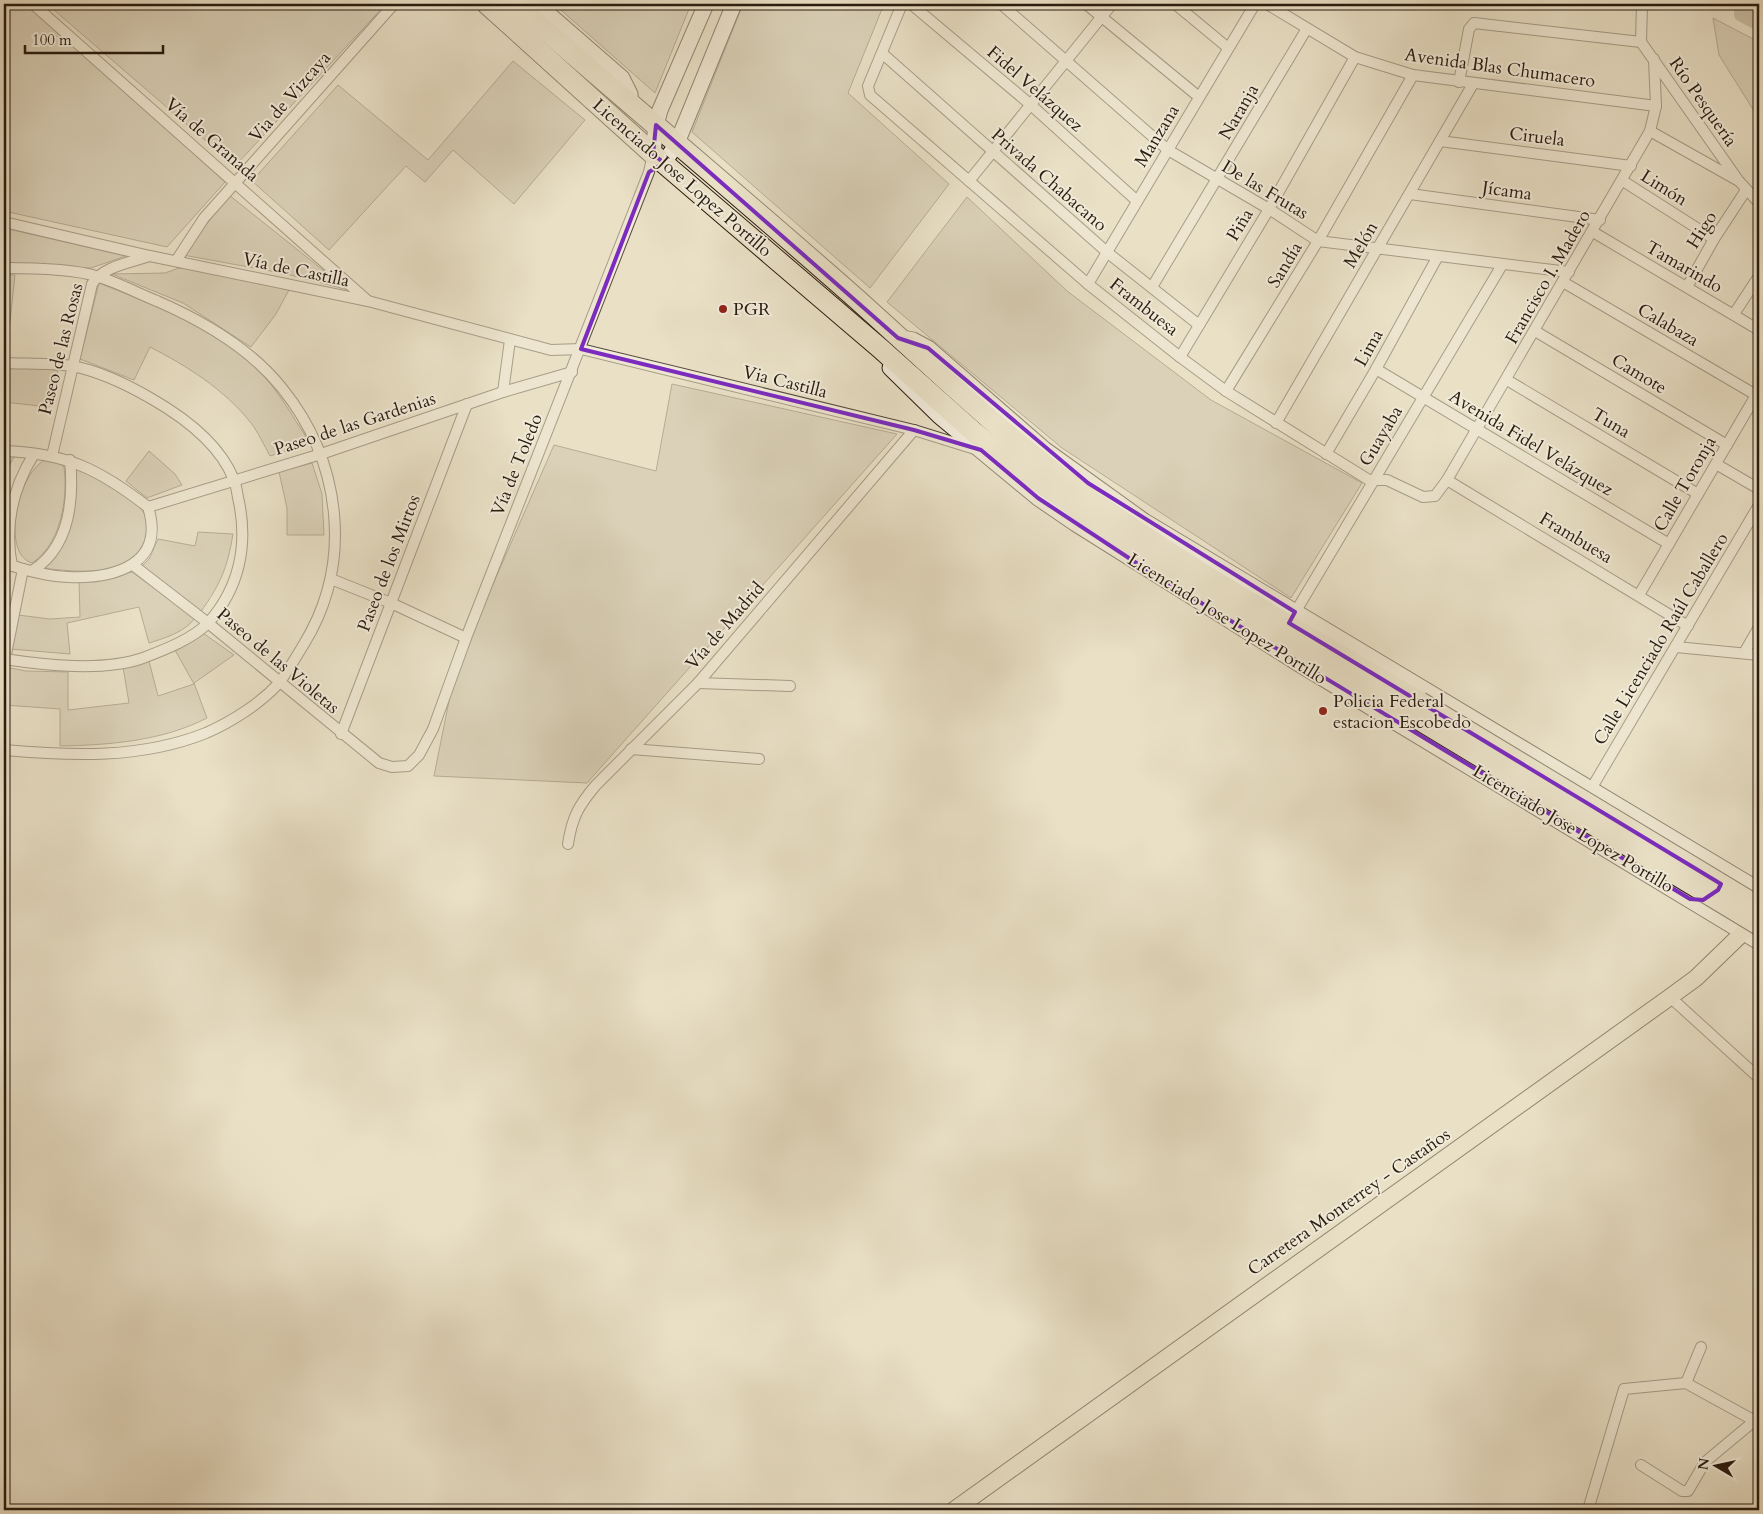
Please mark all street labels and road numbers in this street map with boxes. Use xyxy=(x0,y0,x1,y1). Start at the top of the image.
street label: Fidel Velázquez xyxy=(982,40,1088,138)
street label: Avenida Blas Chumacero xyxy=(1403,42,1597,94)
street label: Via de Vizcaya xyxy=(243,46,337,148)
street label: Río Pesquería xyxy=(1663,52,1743,152)
street label: Naranja xyxy=(1213,79,1265,144)
street label: Vía de Granada xyxy=(159,92,265,188)
street label: Licenciado Jose Lopez Portillo xyxy=(587,93,777,263)
street label: Manzana xyxy=(1129,100,1186,172)
street label: Ciruela xyxy=(1508,121,1566,153)
street label: Privada Chabacano xyxy=(986,123,1113,238)
street label: De las Frutas xyxy=(1217,154,1313,226)
street label: Limón xyxy=(1636,164,1693,213)
street label: Jícama xyxy=(1477,175,1534,207)
street label: Piña xyxy=(1221,204,1260,246)
street label: Francisco I. Madero xyxy=(1499,205,1597,349)
street label: Higo xyxy=(1681,206,1723,254)
street label: Melón xyxy=(1338,217,1385,273)
street label: Tamarindo xyxy=(1641,235,1727,299)
street label: Sandía xyxy=(1262,237,1309,293)
street label: Vía de Castilla xyxy=(240,246,352,294)
street label: Frambuesa xyxy=(1104,272,1184,342)
street label: Paseo de las Rosas xyxy=(33,280,89,418)
street label: Calabaza xyxy=(1633,297,1704,353)
street label: Lima xyxy=(1349,325,1389,371)
street label: Camote xyxy=(1607,348,1671,400)
street label: Via Castilla xyxy=(740,359,830,405)
street label: Avenida Fidel Velázquez xyxy=(1444,384,1618,502)
street label: Paseo de las Gardenias xyxy=(271,386,439,462)
street label: Guayaba xyxy=(1353,401,1409,471)
street label: Tuna xyxy=(1587,402,1635,444)
street label: Vía de Toledo xyxy=(485,410,549,520)
street label: Calle Toronja xyxy=(1648,432,1722,536)
street label: Paseo de los Mirtos xyxy=(351,491,427,635)
street label: Frambuesa xyxy=(1535,506,1617,570)
street label: Calle Licenciado Raúl Caballero xyxy=(1588,528,1735,750)
street label: Licenciado Jose Lopez Portillo xyxy=(1123,547,1332,691)
street label: Vía de Madrid xyxy=(680,576,770,675)
street label: Paseo de las Violetas xyxy=(211,602,345,720)
street label: Licenciado Jose Lopez Portillo xyxy=(1468,759,1678,899)
street label: Carretera Monterrey - Castaños xyxy=(1243,1122,1455,1282)

